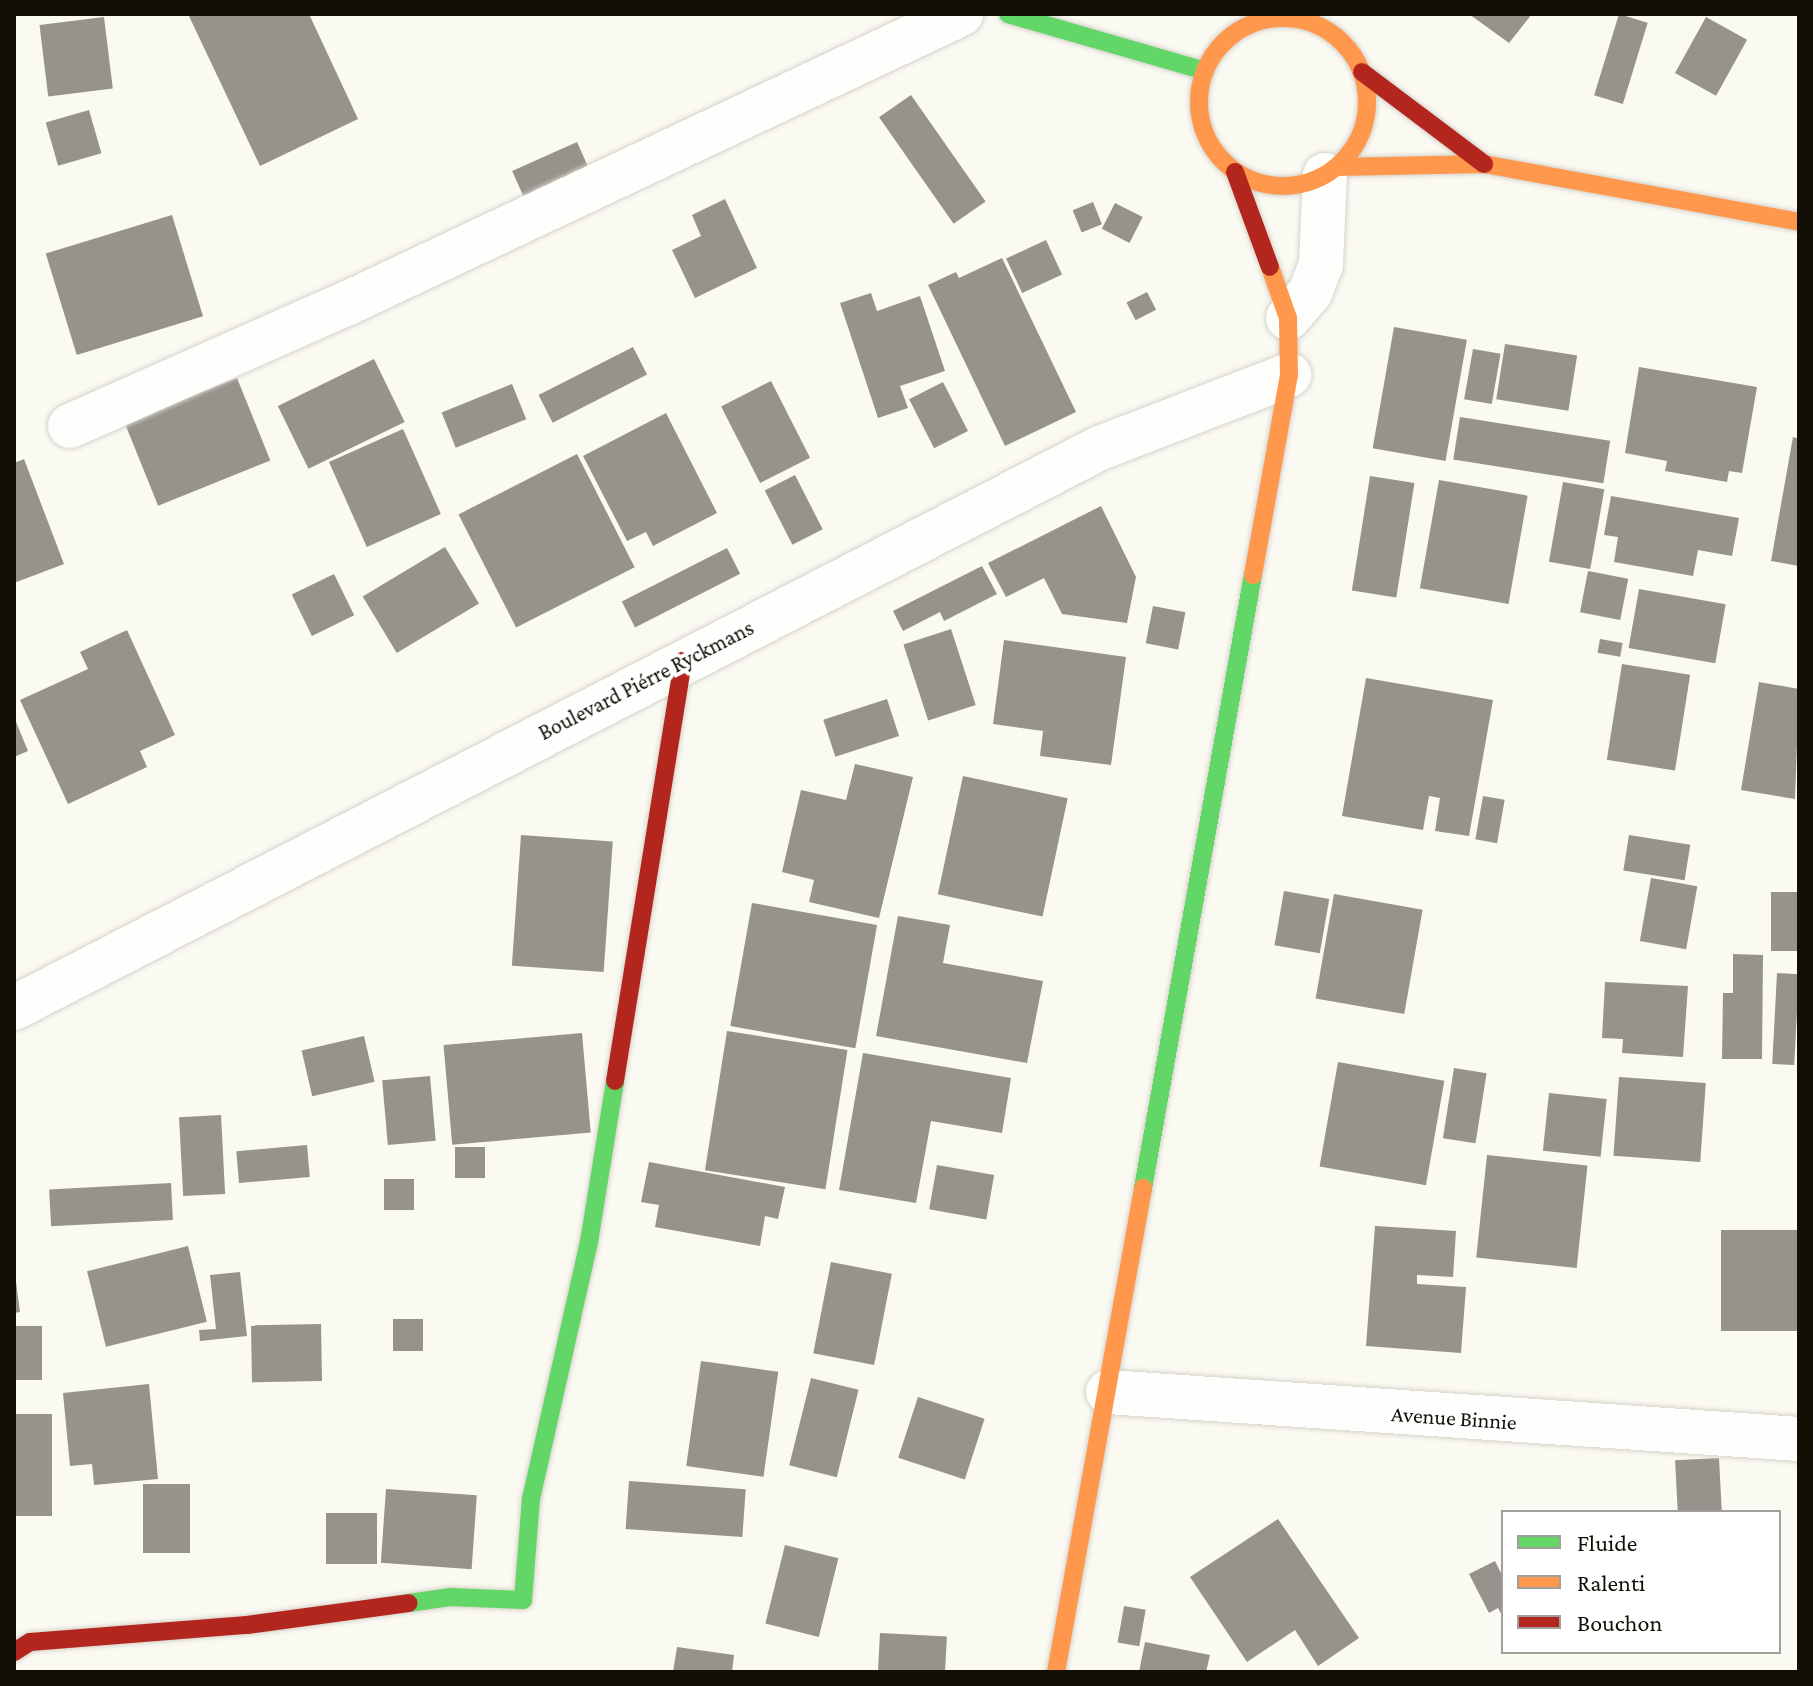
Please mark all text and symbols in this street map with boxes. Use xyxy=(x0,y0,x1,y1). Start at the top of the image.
street label: Boulevard Piérre Ryckmans xyxy=(534,614,758,746)
street label: Avenue Binnie xyxy=(1390,1400,1518,1436)
legend xyxy=(1501,1510,1781,1654)
text: Fluide xyxy=(1577,1529,1637,1556)
text: Ralenti xyxy=(1577,1569,1645,1596)
text: Bouchon xyxy=(1577,1609,1662,1636)

